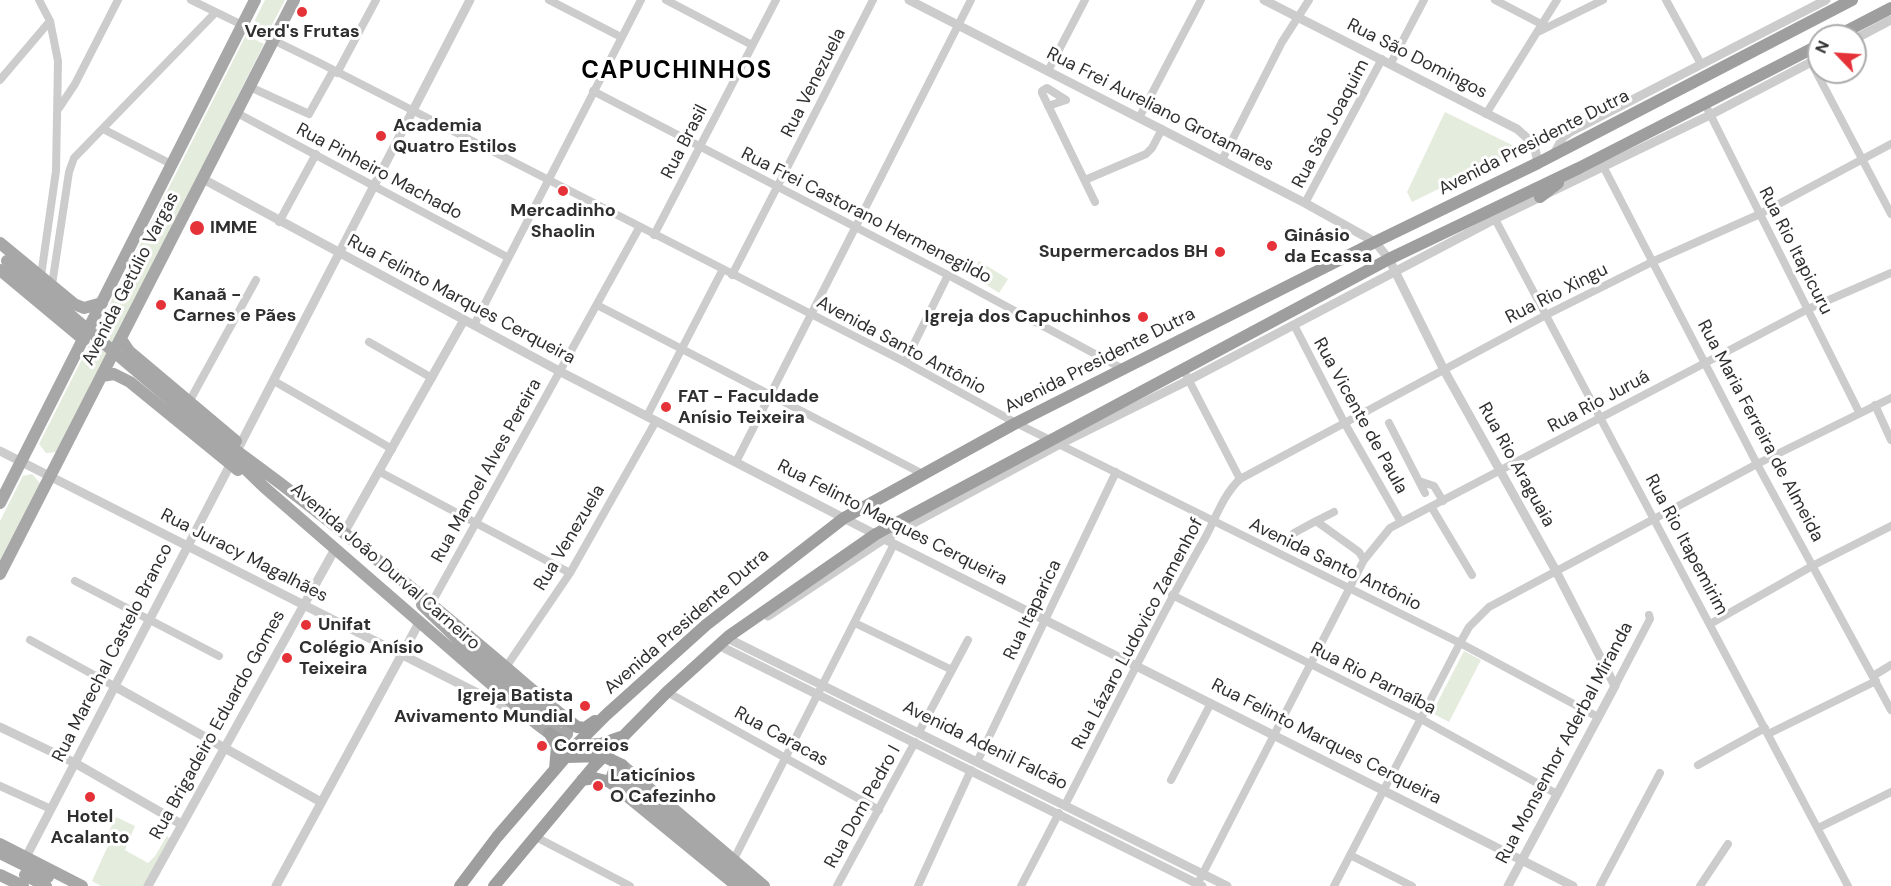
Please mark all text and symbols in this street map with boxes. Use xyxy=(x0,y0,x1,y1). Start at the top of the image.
marker: Verd's Frutas xyxy=(295,5,309,19)
street label: Rua São Domingos xyxy=(1343,14,1491,104)
place label: Verd's Frutas xyxy=(244,21,360,43)
north arrow xyxy=(1807,24,1867,84)
street label: Rua Venezuela xyxy=(777,25,851,141)
text: N xyxy=(1810,37,1834,57)
street label: Rua Frei Aureliano Grotamares xyxy=(1043,43,1277,177)
street label: Rua São Joaquim xyxy=(1288,56,1374,192)
district label: CAPUCHINHOS xyxy=(581,58,773,86)
street label: Avenida Presidente Dutra xyxy=(1435,85,1633,201)
street label: Rua Brasil xyxy=(657,101,713,183)
place label: Academia Quatro Estilos xyxy=(393,115,517,158)
street label: Rua Pinheiro Machado xyxy=(292,119,466,225)
marker: Academia Quatro Estilos xyxy=(374,129,388,143)
street label: Rua Frei Castorano Hermenegildo xyxy=(737,143,995,289)
marker: Mercadinho Shaolin xyxy=(556,184,570,198)
street label: Rua Rio Itapicuru xyxy=(1754,184,1836,318)
street label: Avenida Getúlio Vargas xyxy=(78,189,184,369)
place label: Mercadinho Shaolin xyxy=(510,200,616,242)
place label: IMME xyxy=(210,217,257,239)
marker: IMME xyxy=(188,219,206,237)
place label: Ginásio da Ecassa xyxy=(1284,225,1372,268)
street label: Rua Felinto Marques Cerqueira xyxy=(343,231,579,369)
marker: Ginásio da Ecassa xyxy=(1265,239,1279,253)
place label: Supermercados BH xyxy=(1039,241,1208,263)
marker: Supermercados BH xyxy=(1213,245,1227,259)
street label: Rua Rio Xingu xyxy=(1502,259,1612,329)
place label: Kanaã - Carnes e Pães xyxy=(173,284,296,326)
street label: Avenida Santo Antônio xyxy=(813,292,989,400)
marker: Kanaã - Carnes e Pães xyxy=(154,298,168,312)
street label: Avenida Presidente Dutra xyxy=(1001,303,1199,419)
place label: Igreja dos Capuchinhos xyxy=(925,306,1131,328)
marker: Igreja dos Capuchinhos xyxy=(1136,310,1150,324)
street label: Rua Maria Ferreira de Almeida xyxy=(1692,316,1828,546)
street label: Rua Vicente de Paula xyxy=(1308,334,1412,498)
street label: Rua Rio Juruá xyxy=(1544,366,1654,438)
street label: Rua Manoel Alves Pereira xyxy=(427,375,547,567)
place label: FAT - Faculdade Anísio Teixeira xyxy=(678,386,819,428)
street label: Rua Rio Araguaia xyxy=(1473,399,1559,531)
marker: FAT - Faculdade Anísio Teixeira xyxy=(659,400,673,414)
street label: Rua Felinto Marques Cerqueira xyxy=(774,456,1010,590)
street label: Rua Rio Itapemirim xyxy=(1640,471,1732,619)
street label: Avenida João Durval Carneiro xyxy=(286,479,484,655)
street label: Rua Venezuela xyxy=(530,481,610,595)
street label: Rua Juracy Magalhães xyxy=(157,504,331,608)
street label: Avenida Santo Antônio xyxy=(1245,514,1425,616)
street label: Rua Lázaro Ludovico Zamenhof xyxy=(1068,515,1208,753)
street label: Rua Marechal Castelo Branco xyxy=(48,540,178,766)
street label: Avenida Presidente Dutra xyxy=(600,545,774,699)
street label: Rua Itaparica xyxy=(999,556,1067,664)
street label: Rua Brigadeiro Eduardo Gomes xyxy=(146,606,290,844)
place label: Unifat xyxy=(318,614,371,636)
marker: Unifat xyxy=(299,618,313,632)
street label: Rua Monsenhor Aderbal Miranda xyxy=(1492,618,1638,868)
place label: Colégio Anísio Teixeira xyxy=(299,637,424,680)
street label: Rua Rio Parnaíba xyxy=(1307,638,1439,720)
marker: Colégio Anísio Teixeira xyxy=(280,651,294,665)
street label: Rua Felinto Marques Cerqueira xyxy=(1208,675,1444,809)
place label: Igreja Batista Avivamento Mundial xyxy=(394,685,573,728)
street label: Avenida Adenil Falcão xyxy=(899,697,1071,795)
marker: Igreja Batista Avivamento Mundial xyxy=(578,699,592,713)
street label: Rua Caracas xyxy=(730,702,832,772)
place label: Correios xyxy=(554,735,629,757)
marker: Correios xyxy=(535,739,549,753)
street label: Rua Dom Pedro I xyxy=(820,742,906,872)
place label: Laticínios O Cafezinho xyxy=(610,765,716,808)
marker: Laticínios O Cafezinho xyxy=(591,779,605,793)
marker: Hotel Acalanto xyxy=(83,790,97,804)
place label: Hotel Acalanto xyxy=(51,806,129,848)

